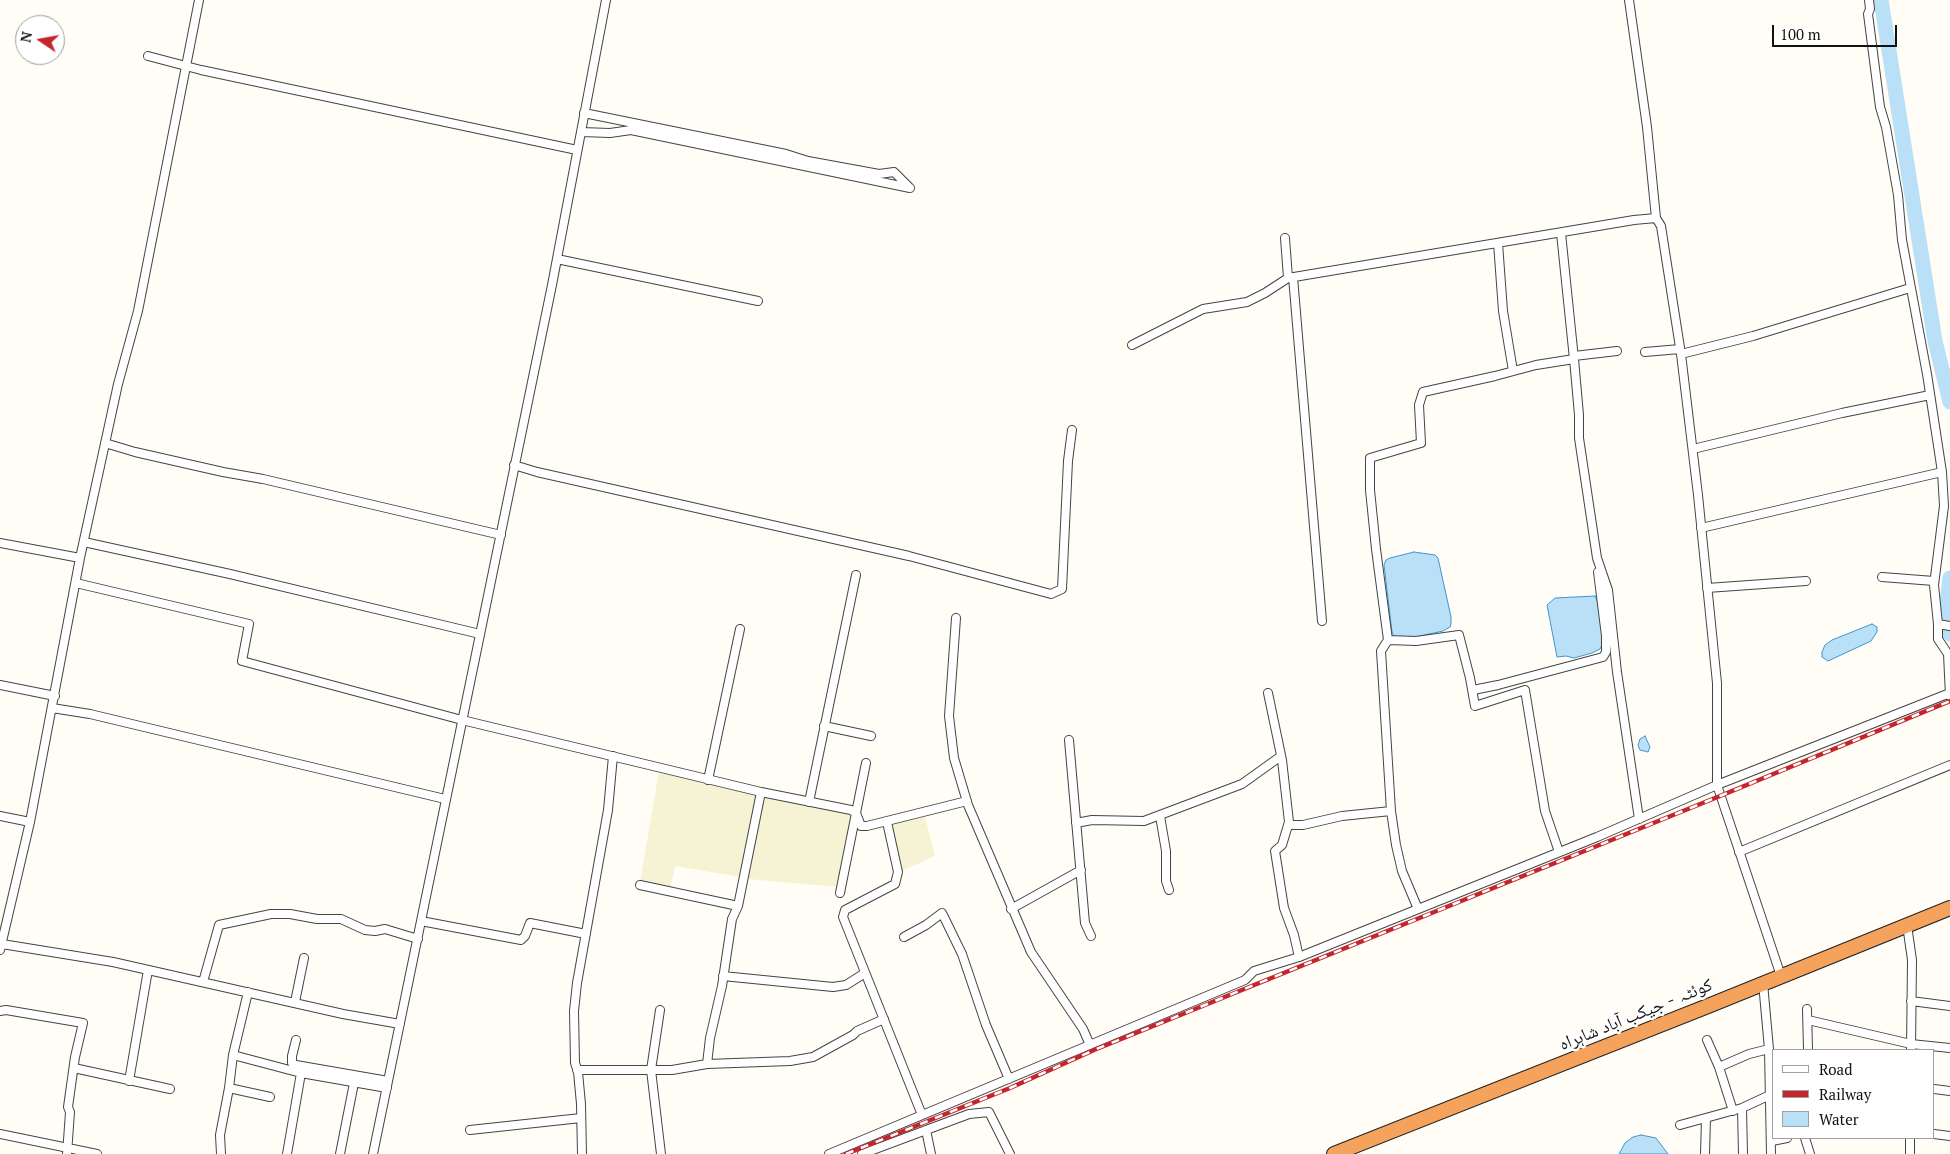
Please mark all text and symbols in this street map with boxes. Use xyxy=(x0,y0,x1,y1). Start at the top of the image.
north arrow xyxy=(15,15,65,65)
scale bar xyxy=(1775,15,1900,47)
text: 100 m xyxy=(1780,24,1821,44)
text: N xyxy=(15,30,36,44)
street label: کوئٹہ - جیکب آباد شاہراہ xyxy=(1556,974,1716,1056)
legend xyxy=(1772,1049,1935,1139)
text: Road xyxy=(1819,1059,1852,1079)
text: Railway xyxy=(1819,1084,1871,1104)
text: Water xyxy=(1819,1109,1858,1129)

